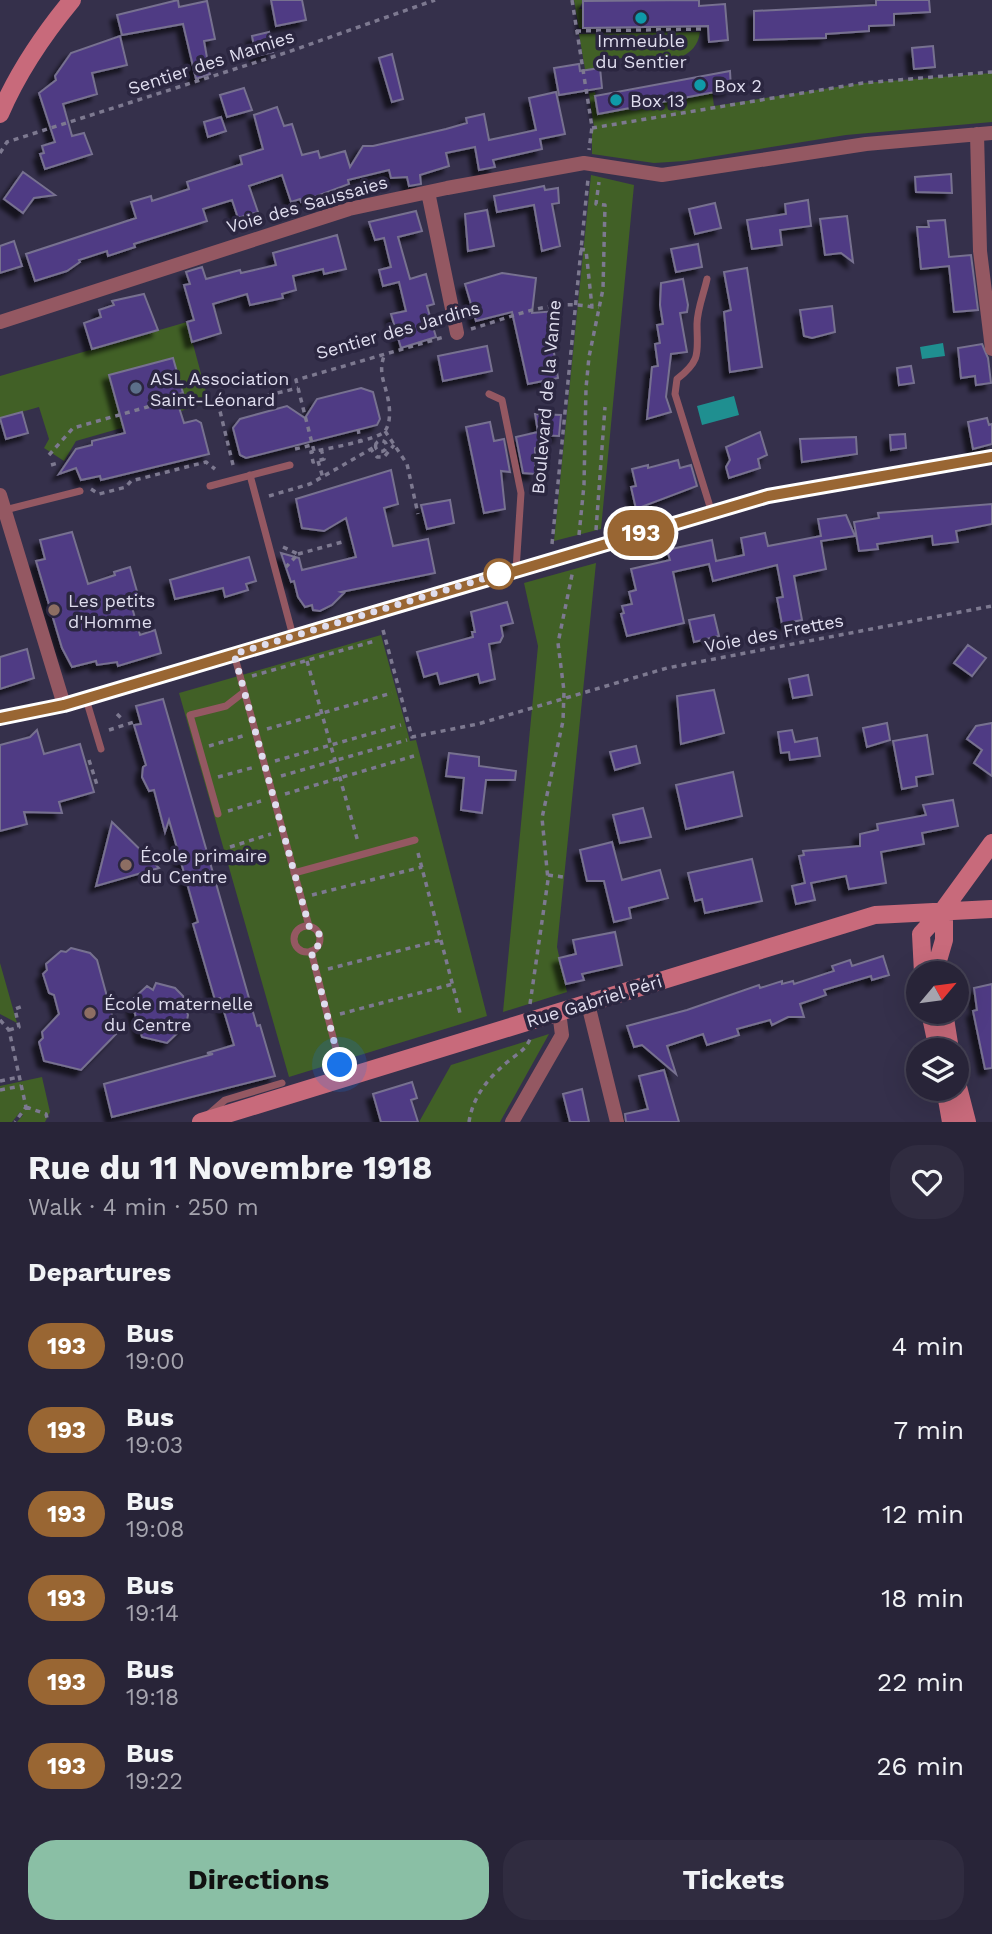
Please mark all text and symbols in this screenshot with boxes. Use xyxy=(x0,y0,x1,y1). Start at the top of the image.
marker: Immeuble du Sentier xyxy=(633,10,649,26)
street label: Sentier des Mamies xyxy=(125,25,297,99)
place label: Immeuble du Sentier xyxy=(595,30,687,72)
place label: Box 2 xyxy=(714,75,762,96)
marker: Box 2 xyxy=(692,77,708,93)
place label: Box 13 xyxy=(630,90,685,111)
marker: Box 13 xyxy=(608,92,624,108)
street label: Voie des Saussaies xyxy=(224,171,390,237)
street label: Sentier des Jardins xyxy=(314,297,482,363)
street label: Boulevard de la Vanne xyxy=(527,299,565,495)
place label: ASL Association Saint-Léonard xyxy=(150,368,290,410)
marker: ASL Association Saint-Léonard xyxy=(128,380,144,396)
line badge: 193 xyxy=(601,510,681,556)
text: 193 xyxy=(621,519,661,547)
unlabelled marker xyxy=(484,559,514,589)
place label: Les petits d'Homme xyxy=(68,590,155,632)
marker: Les petits d'Homme xyxy=(46,602,62,618)
street label: Voie des Frettes xyxy=(703,609,845,657)
place label: École primaire du Centre xyxy=(140,845,267,887)
marker: École primaire du Centre xyxy=(118,857,134,873)
north arrow xyxy=(906,961,970,1024)
map controls xyxy=(906,961,969,1101)
street label: Rue Gabriel Péri xyxy=(524,970,664,1032)
place label: École maternelle du Centre xyxy=(104,993,253,1035)
marker: École maternelle du Centre xyxy=(82,1005,98,1021)
button: layers xyxy=(906,1038,969,1101)
your location xyxy=(322,1047,357,1082)
button: heart xyxy=(890,1145,964,1219)
text: Rue du 11 Novembre 1918 xyxy=(28,1148,432,1187)
text: Walk · 4 min · 250 m xyxy=(28,1194,259,1221)
text: Departures xyxy=(28,1257,171,1287)
text: Bus xyxy=(126,1318,174,1348)
text: 4 min xyxy=(891,1331,964,1361)
text: 193 xyxy=(47,1332,86,1360)
text: 19:00 xyxy=(126,1348,185,1375)
text: Bus xyxy=(126,1402,174,1432)
text: 7 min xyxy=(894,1415,964,1445)
text: 193 xyxy=(47,1416,86,1444)
text: 19:03 xyxy=(126,1432,183,1459)
text: Bus xyxy=(126,1486,174,1516)
text: 12 min xyxy=(882,1499,964,1529)
text: 193 xyxy=(47,1500,86,1528)
text: 19:08 xyxy=(126,1516,184,1543)
text: Bus xyxy=(126,1570,174,1600)
text: 18 min xyxy=(881,1583,964,1613)
text: 193 xyxy=(47,1584,86,1612)
text: 19:14 xyxy=(126,1600,179,1627)
text: Bus xyxy=(126,1654,174,1684)
text: 22 min xyxy=(877,1667,964,1697)
text: 193 xyxy=(47,1668,86,1696)
text: 19:18 xyxy=(126,1684,179,1711)
text: Bus xyxy=(126,1738,174,1768)
text: 26 min xyxy=(876,1751,964,1781)
text: 193 xyxy=(47,1752,86,1780)
text: 19:22 xyxy=(126,1768,183,1795)
button: Directions xyxy=(28,1840,489,1920)
button: Tickets xyxy=(503,1840,964,1920)

